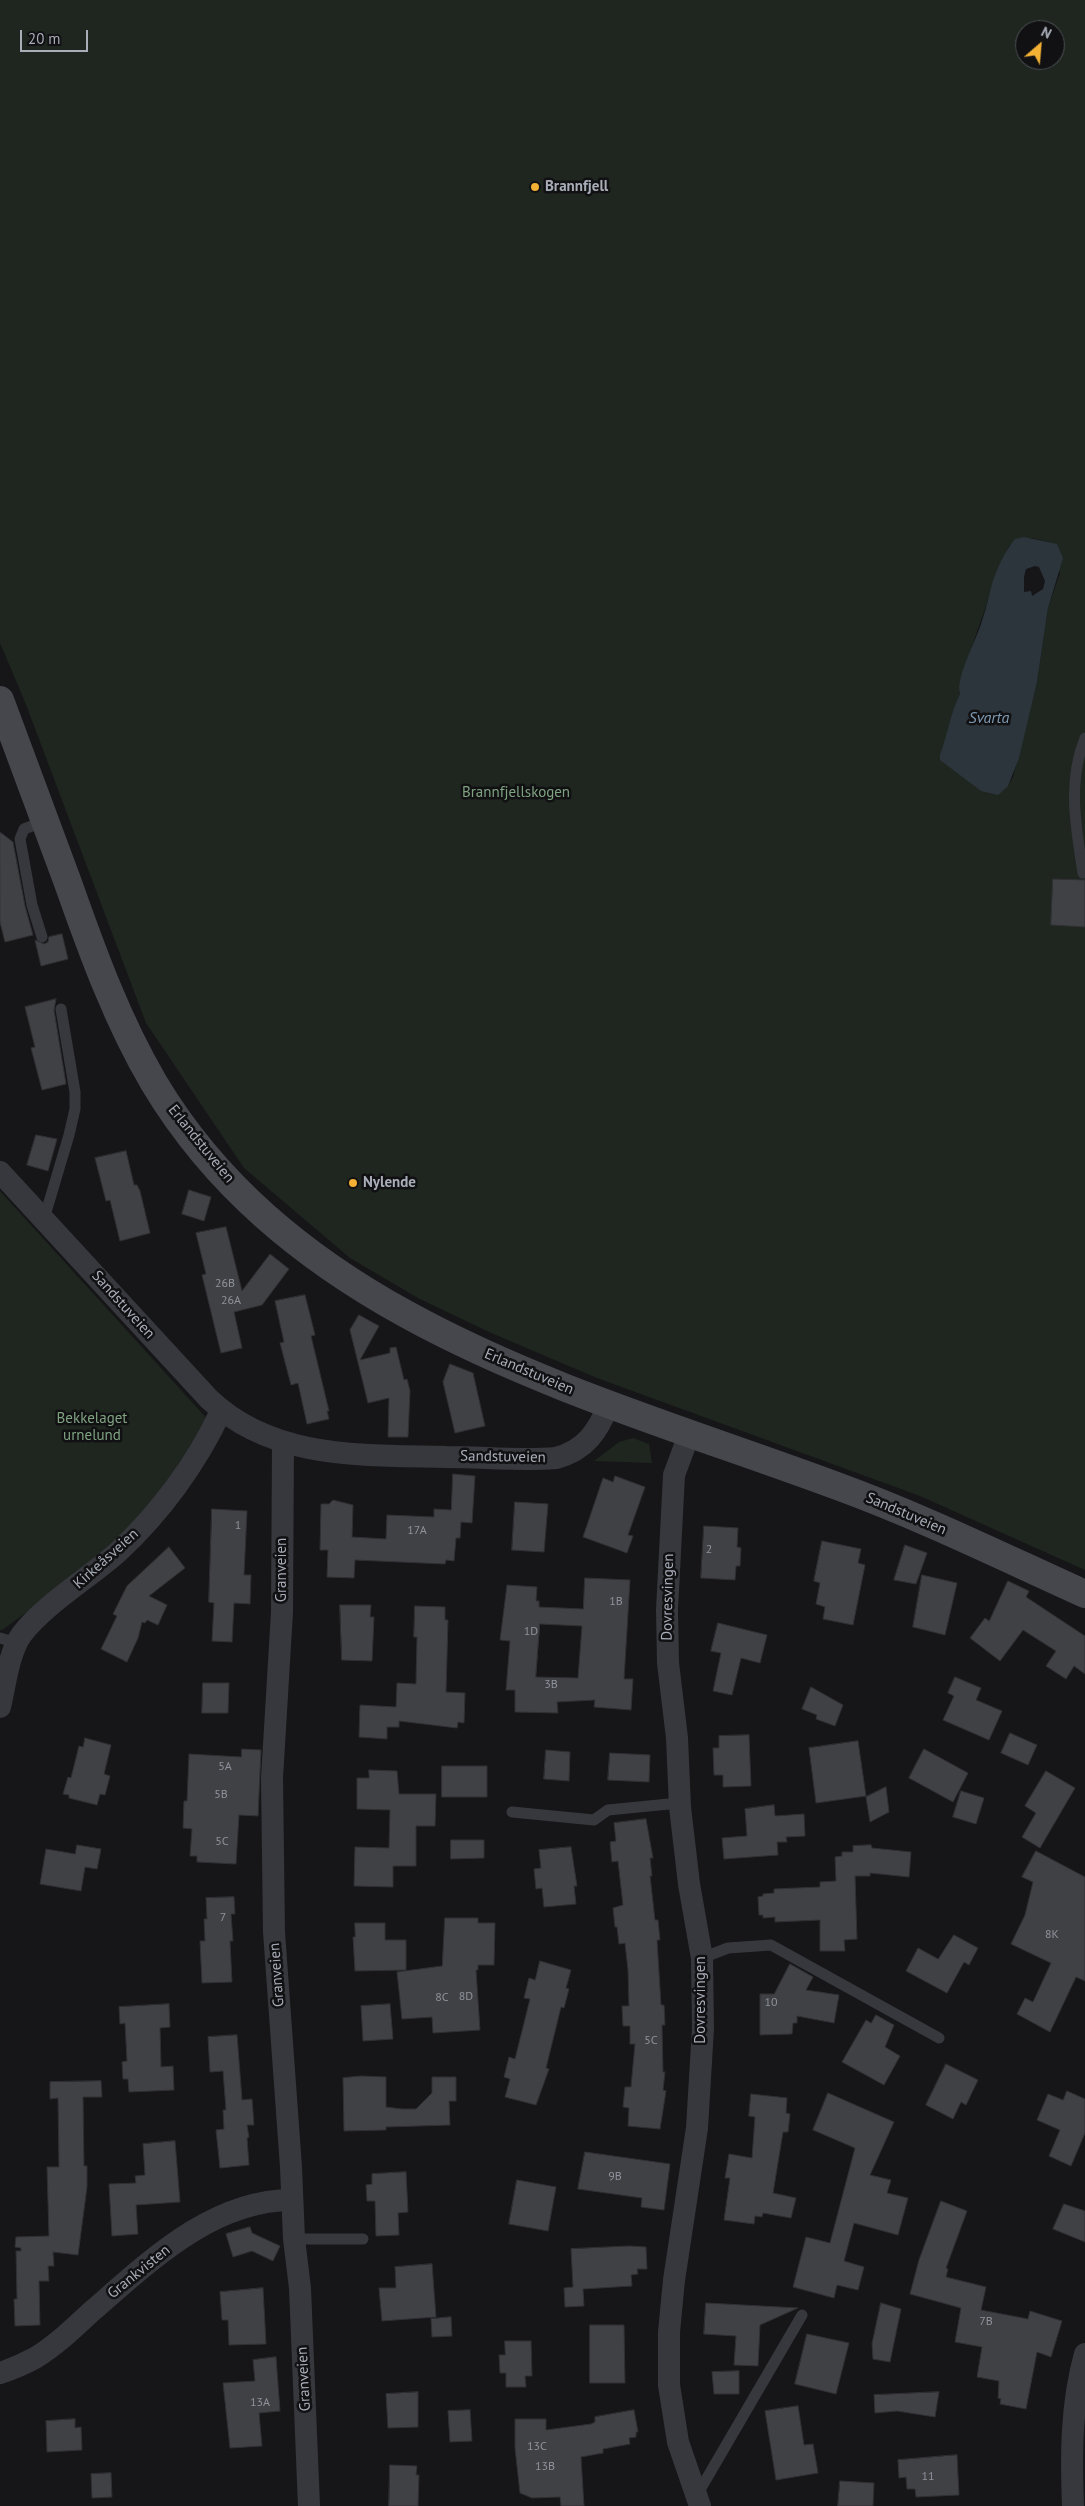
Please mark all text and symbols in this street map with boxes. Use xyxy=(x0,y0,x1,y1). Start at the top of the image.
scale bar xyxy=(22,20,90,52)
north arrow xyxy=(1015,20,1065,70)
text: N xyxy=(1038,22,1055,43)
text: 20 m xyxy=(28,29,61,48)
place label: Brannfjell xyxy=(545,178,608,196)
marker: Brannfjell xyxy=(529,181,541,193)
water label: Svarta xyxy=(969,708,1009,728)
park label: Brannfjellskogen xyxy=(462,784,570,802)
street label: Erlandstuveien xyxy=(164,1101,238,1187)
place label: Nylende xyxy=(363,1174,416,1192)
marker: Nylende xyxy=(347,1177,359,1189)
street label: Sandstuveien xyxy=(88,1267,158,1343)
house number: 26B xyxy=(215,1277,235,1291)
house number: 26A xyxy=(221,1294,241,1308)
street label: Erlandstuveien xyxy=(482,1345,576,1399)
park label: Bekkelaget urnelund xyxy=(57,1410,127,1445)
street label: Sandstuveien xyxy=(460,1447,546,1467)
street label: Sandstuveien xyxy=(863,1489,949,1539)
house number: 1 xyxy=(235,1519,241,1533)
house number: 17A xyxy=(407,1524,427,1538)
street label: Kirkeåsveien xyxy=(70,1525,142,1593)
street label: Granveien xyxy=(273,1538,291,1602)
house number: 2 xyxy=(706,1543,712,1557)
street label: Dovresvingen xyxy=(658,1553,678,1641)
house number: 1B xyxy=(609,1595,623,1609)
house number: 1D xyxy=(524,1625,538,1639)
house number: 3B xyxy=(544,1678,558,1692)
house number: 5A xyxy=(218,1760,232,1774)
house number: 5B xyxy=(214,1788,228,1802)
house number: 5C xyxy=(215,1835,229,1849)
house number: 7 xyxy=(220,1911,226,1925)
house number: 8K xyxy=(1045,1928,1059,1942)
street label: Granveien xyxy=(266,1942,288,2008)
street label: Dovresvingen xyxy=(692,1956,710,2044)
house number: 8D xyxy=(459,1990,473,2004)
house number: 8C xyxy=(435,1991,449,2005)
house number: 10 xyxy=(764,1996,778,2010)
house number: 5C xyxy=(644,2034,658,2048)
house number: 9B xyxy=(608,2170,622,2184)
street label: Grankvisten xyxy=(104,2241,174,2303)
house number: 7B xyxy=(979,2315,993,2329)
street label: Granveien xyxy=(293,2346,315,2412)
house number: 13A xyxy=(250,2396,270,2410)
house number: 13C xyxy=(527,2440,547,2454)
house number: 13B xyxy=(535,2460,555,2474)
house number: 11 xyxy=(921,2470,935,2484)

